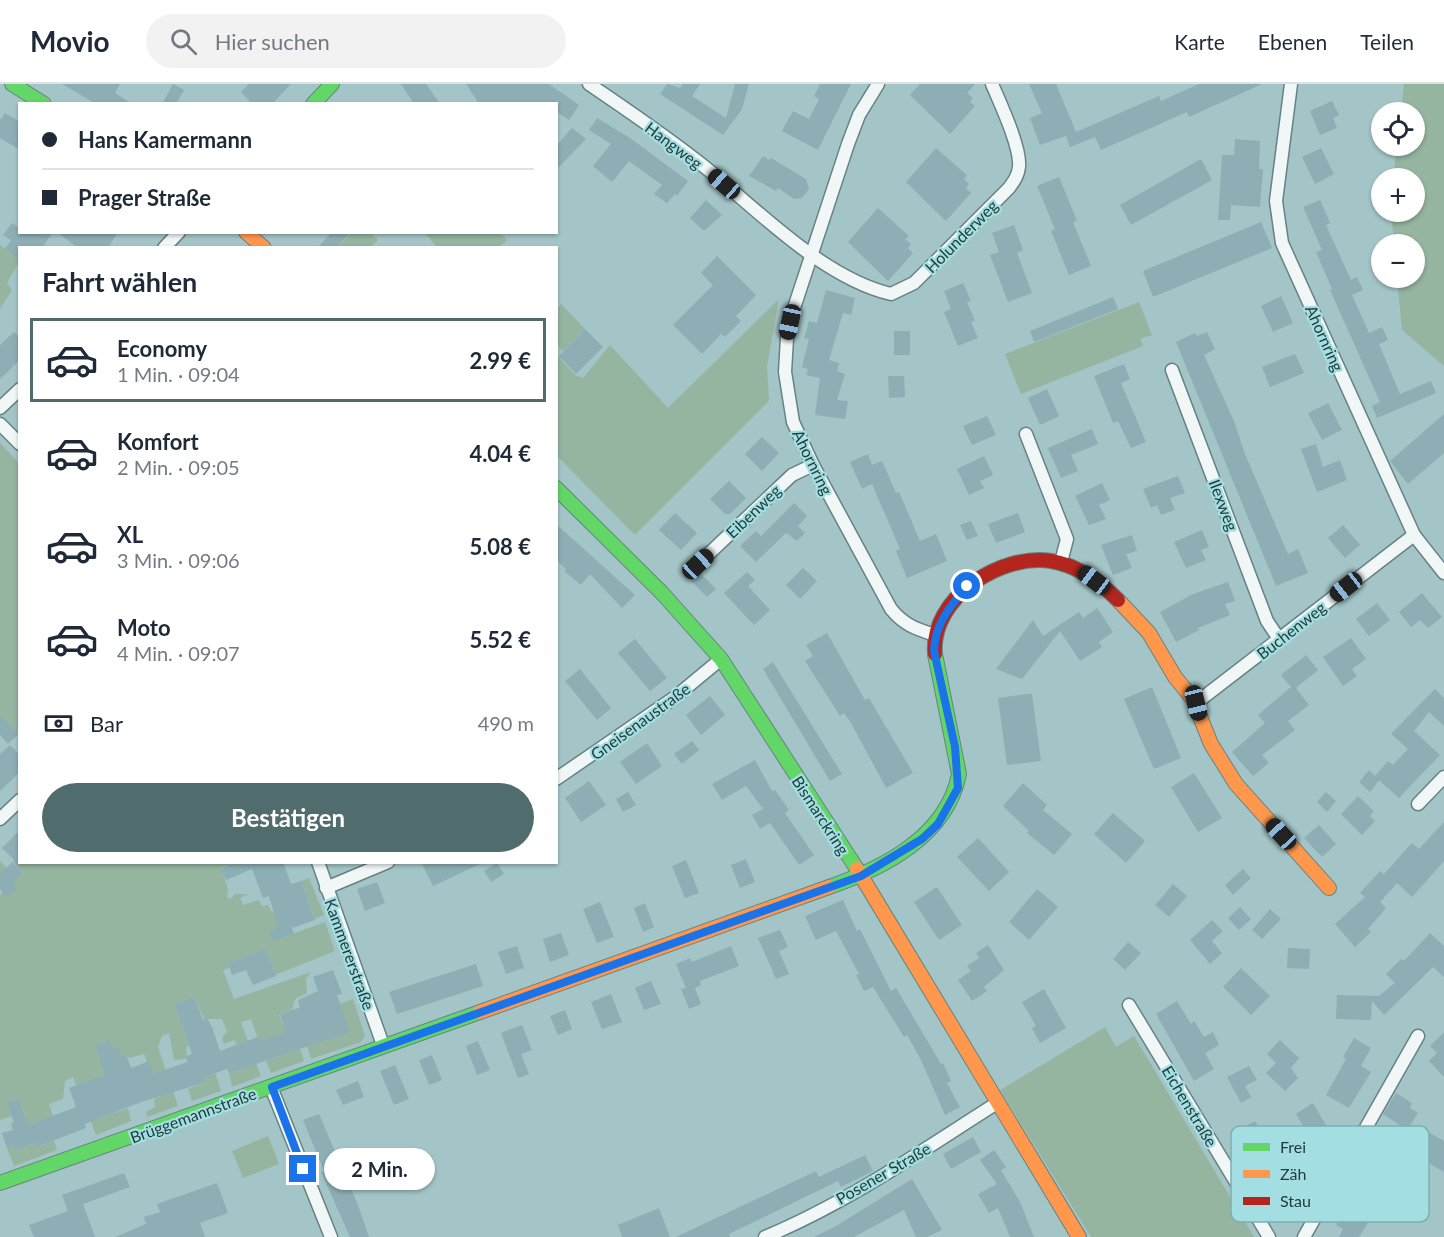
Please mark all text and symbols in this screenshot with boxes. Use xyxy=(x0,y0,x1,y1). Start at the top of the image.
search box xyxy=(146,14,566,68)
text: Movio xyxy=(30,24,110,58)
icon: search xyxy=(167,25,200,58)
text: Hier suchen xyxy=(215,28,330,55)
text: Karte xyxy=(1174,29,1225,54)
text: Ebenen xyxy=(1258,29,1327,54)
text: Teilen xyxy=(1360,29,1414,54)
map controls xyxy=(1371,102,1425,288)
button: locate xyxy=(1371,102,1425,156)
street label: Hangweg xyxy=(642,117,706,173)
text: Hans Kamermann xyxy=(78,126,252,153)
car xyxy=(705,165,743,203)
button: + xyxy=(1371,168,1425,222)
text: Prager Straße xyxy=(78,184,211,211)
street label: Holunderweg xyxy=(921,196,1001,276)
button: − xyxy=(1371,234,1425,288)
text: Fahrt wählen xyxy=(42,265,197,298)
street label: Ahornring xyxy=(1302,302,1348,374)
car xyxy=(777,303,803,341)
icon: car xyxy=(45,333,99,387)
text: Economy xyxy=(117,335,207,362)
text: 2.99 € xyxy=(469,347,531,374)
text: 1 Min. · 09:04 xyxy=(117,362,240,386)
icon: car xyxy=(45,426,99,480)
street label: Ahornring xyxy=(789,426,837,498)
text: Komfort xyxy=(117,428,199,455)
text: 4.04 € xyxy=(469,440,531,467)
text: 2 Min. · 09:05 xyxy=(117,455,240,479)
street label: Ilexweg xyxy=(1206,477,1242,533)
street label: Eibenweg xyxy=(722,480,784,542)
icon: car xyxy=(45,519,99,573)
text: XL xyxy=(117,521,143,548)
text: 5.08 € xyxy=(469,533,531,560)
car xyxy=(679,545,717,583)
text: 3 Min. · 09:06 xyxy=(117,548,240,572)
car xyxy=(1074,562,1114,598)
car xyxy=(1326,569,1366,605)
route start xyxy=(953,572,980,599)
street label: Buchenweg xyxy=(1253,597,1329,663)
icon: car xyxy=(45,612,99,666)
text: Moto xyxy=(117,614,171,641)
text: 5.52 € xyxy=(469,626,531,653)
text: 4 Min. · 09:07 xyxy=(117,641,240,665)
street label: Gneisenaustraße xyxy=(587,679,693,763)
car xyxy=(1183,683,1209,723)
icon: cash xyxy=(42,707,75,740)
text: Bar xyxy=(90,710,123,737)
text: 490 m xyxy=(478,711,534,735)
street label: Bismarckring xyxy=(788,772,854,858)
button: Bestätigen xyxy=(42,783,534,852)
car xyxy=(1262,815,1300,853)
street label: Kammererstraße xyxy=(321,896,379,1012)
street label: Eichenstraße xyxy=(1158,1062,1222,1150)
street label: Brüggemannstraße xyxy=(127,1083,259,1147)
legend xyxy=(1231,1126,1429,1222)
text: Frei xyxy=(1280,1137,1306,1156)
street label: Posener Straße xyxy=(832,1138,934,1208)
callout: 2 Min. xyxy=(324,1148,435,1190)
route end xyxy=(289,1155,316,1182)
text: 2 Min. xyxy=(351,1157,408,1181)
text: Zäh xyxy=(1280,1164,1306,1183)
text: Stau xyxy=(1280,1191,1311,1210)

